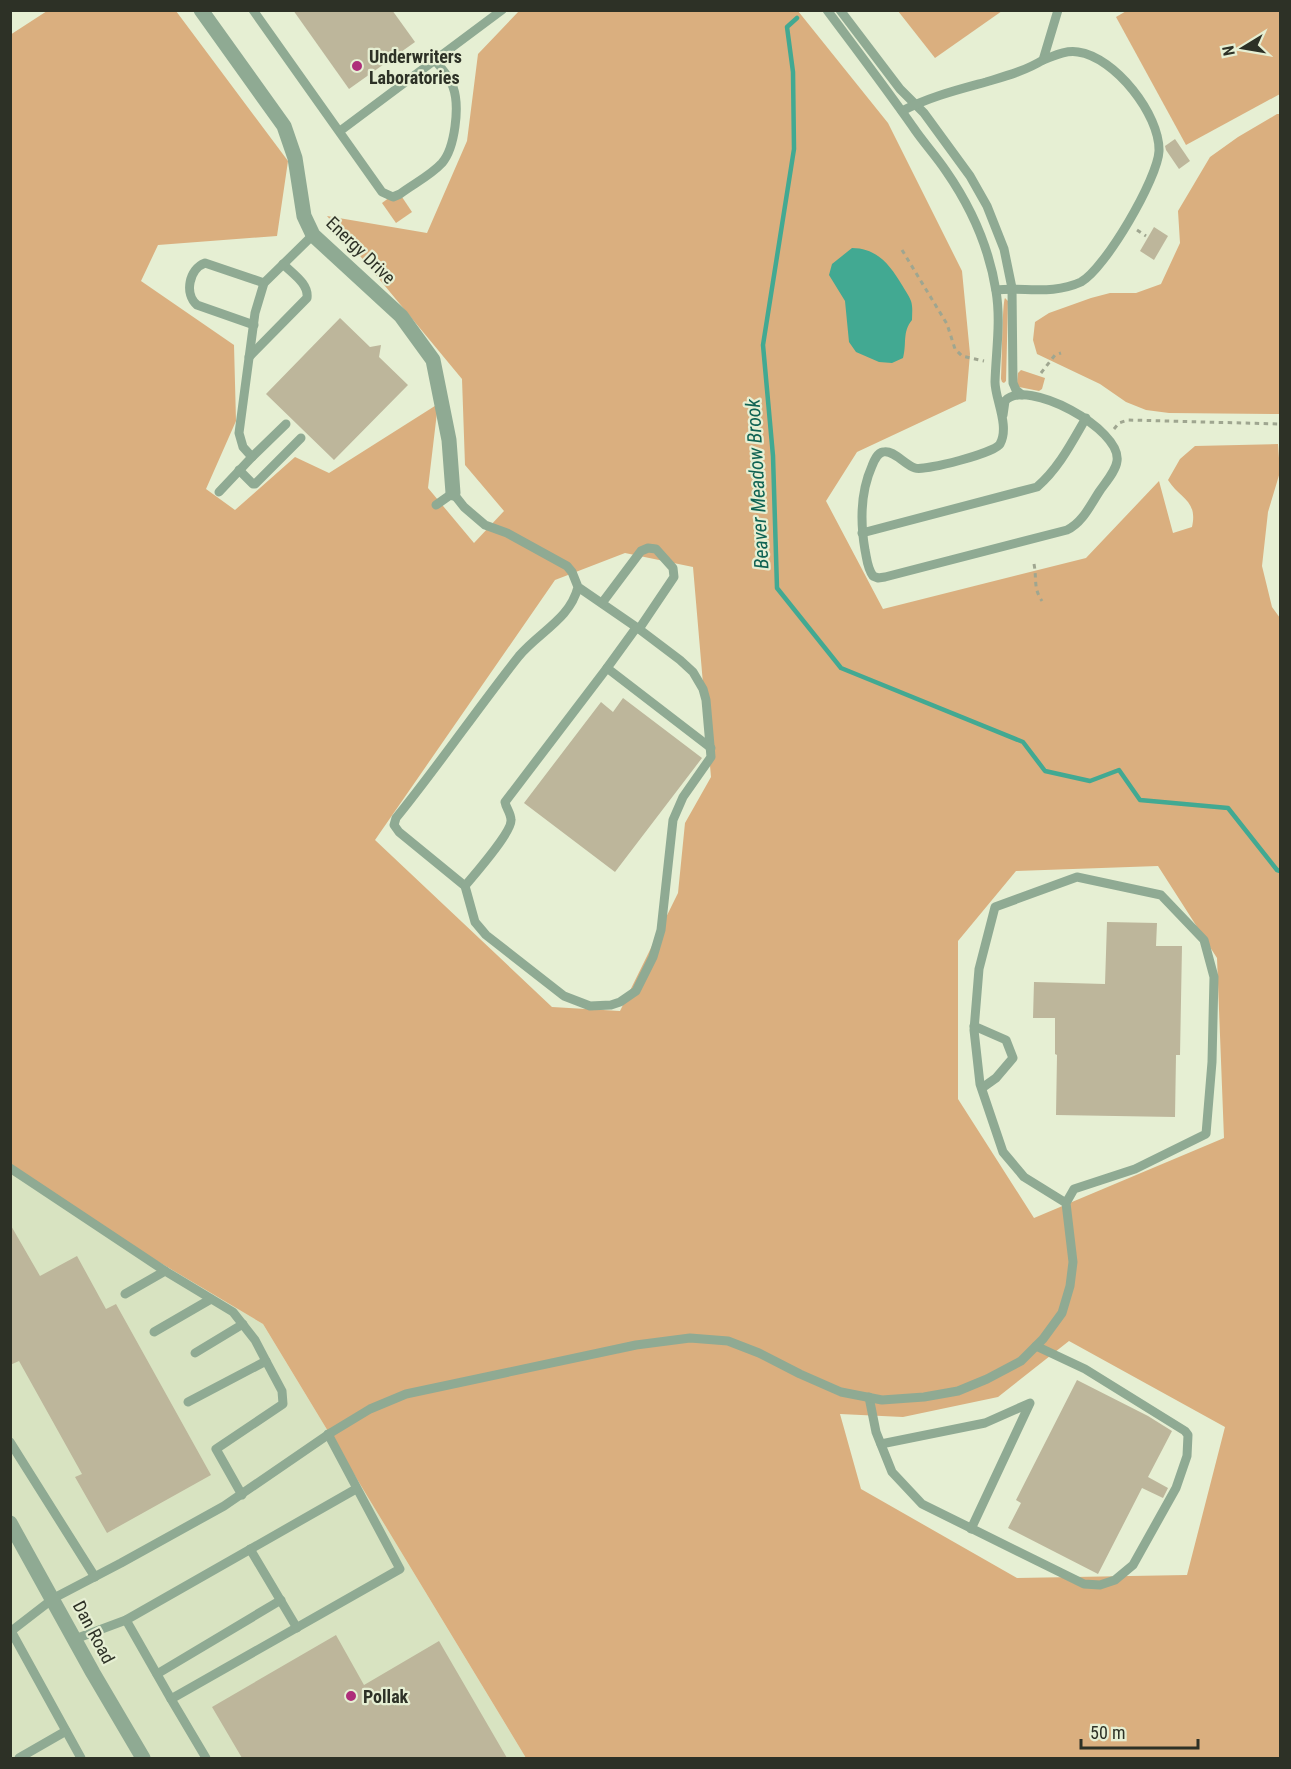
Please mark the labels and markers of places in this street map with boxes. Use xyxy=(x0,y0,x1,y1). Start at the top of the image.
place label: Underwriters Laboratories xyxy=(369,46,462,88)
marker: Underwriters Laboratories xyxy=(350,59,364,73)
place label: Pollak xyxy=(363,1686,409,1707)
marker: Pollak xyxy=(344,1689,358,1703)

